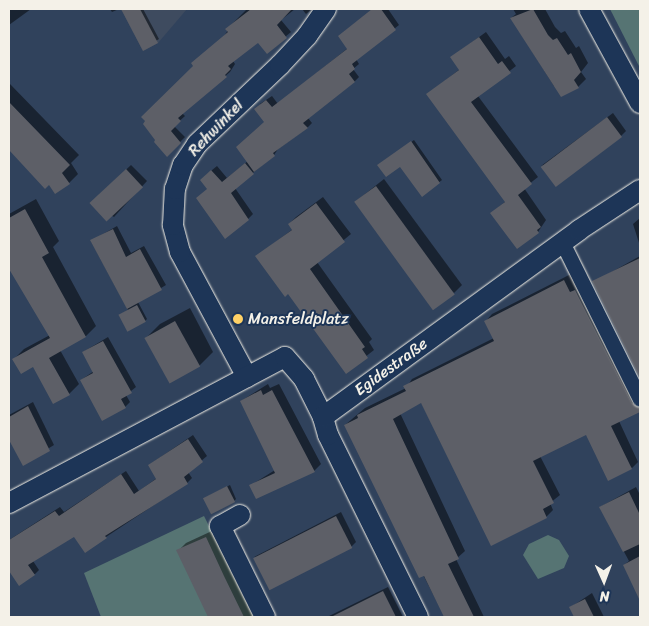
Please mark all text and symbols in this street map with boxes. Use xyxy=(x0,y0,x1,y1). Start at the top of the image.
street label: Rehwinkel xyxy=(184,96,248,160)
place label: Mansfeldplatz xyxy=(248,309,349,329)
marker: Mansfeldplatz xyxy=(232,313,244,325)
street label: Egidestraße xyxy=(351,334,431,400)
north arrow xyxy=(579,556,629,606)
text: N xyxy=(599,584,610,609)

